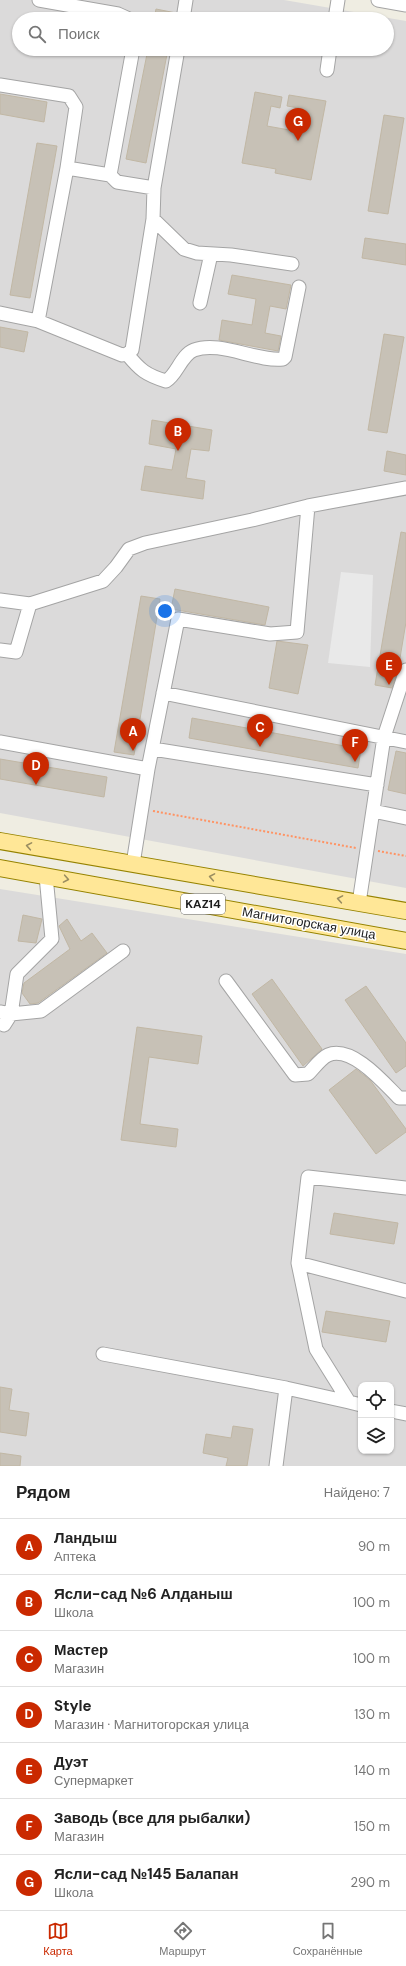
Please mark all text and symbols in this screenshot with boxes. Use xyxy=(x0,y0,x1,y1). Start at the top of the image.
search box xyxy=(12,12,394,56)
icon: search xyxy=(26,23,48,45)
text: Поиск xyxy=(58,24,100,44)
pin: G xyxy=(285,108,311,141)
pin: B xyxy=(165,418,191,451)
your location xyxy=(155,601,175,621)
pin: E xyxy=(376,652,402,685)
pin: C xyxy=(247,714,273,747)
pin: A xyxy=(120,718,146,751)
pin: F xyxy=(342,729,368,762)
pin: D xyxy=(23,752,49,785)
one-way arrow xyxy=(25,842,32,851)
one-way arrow xyxy=(209,874,215,882)
one-way arrow xyxy=(63,875,69,883)
road number: KAZ14 xyxy=(181,894,225,914)
one-way arrow xyxy=(337,895,343,904)
street label: Магнитогорская улица xyxy=(241,903,378,943)
map controls xyxy=(358,1382,394,1454)
button: locate xyxy=(358,1382,394,1418)
button: layers xyxy=(358,1418,394,1454)
text: Рядом xyxy=(16,1481,71,1503)
text: Найдено: 7 xyxy=(324,1484,390,1501)
text: Ландыш xyxy=(54,1528,117,1548)
text: A xyxy=(24,1538,34,1555)
text: 90 m xyxy=(358,1538,390,1555)
text: Аптека xyxy=(54,1548,96,1565)
text: Ясли-сад №6 Алданыш xyxy=(54,1584,233,1604)
text: B xyxy=(25,1594,33,1611)
text: 100 m xyxy=(353,1594,390,1611)
text: Школа xyxy=(54,1604,94,1621)
text: Мастер xyxy=(54,1640,108,1660)
text: C xyxy=(24,1650,34,1667)
text: 100 m xyxy=(353,1650,390,1667)
text: Магазин xyxy=(54,1660,104,1677)
text: Style xyxy=(54,1696,92,1716)
text: D xyxy=(24,1706,34,1723)
text: 130 m xyxy=(354,1706,390,1723)
text: Магазин · Магнитогорская улица xyxy=(54,1716,249,1733)
text: Дуэт xyxy=(54,1752,88,1772)
text: E xyxy=(25,1762,33,1779)
text: 140 m xyxy=(354,1762,390,1779)
text: Супермаркет xyxy=(54,1772,133,1789)
text: Заводь (все для рыбалки) xyxy=(54,1808,250,1828)
text: F xyxy=(25,1818,33,1835)
text: 150 m xyxy=(354,1818,390,1835)
text: Магазин xyxy=(54,1828,104,1845)
text: Ясли-сад №145 Балапан xyxy=(54,1864,239,1884)
text: G xyxy=(24,1874,34,1891)
text: 290 m xyxy=(351,1874,390,1891)
text: Школа xyxy=(54,1884,94,1901)
tab: Карта xyxy=(43,1920,73,1958)
tab: Маршрут xyxy=(159,1920,206,1958)
tab: Сохранённые xyxy=(293,1920,363,1958)

